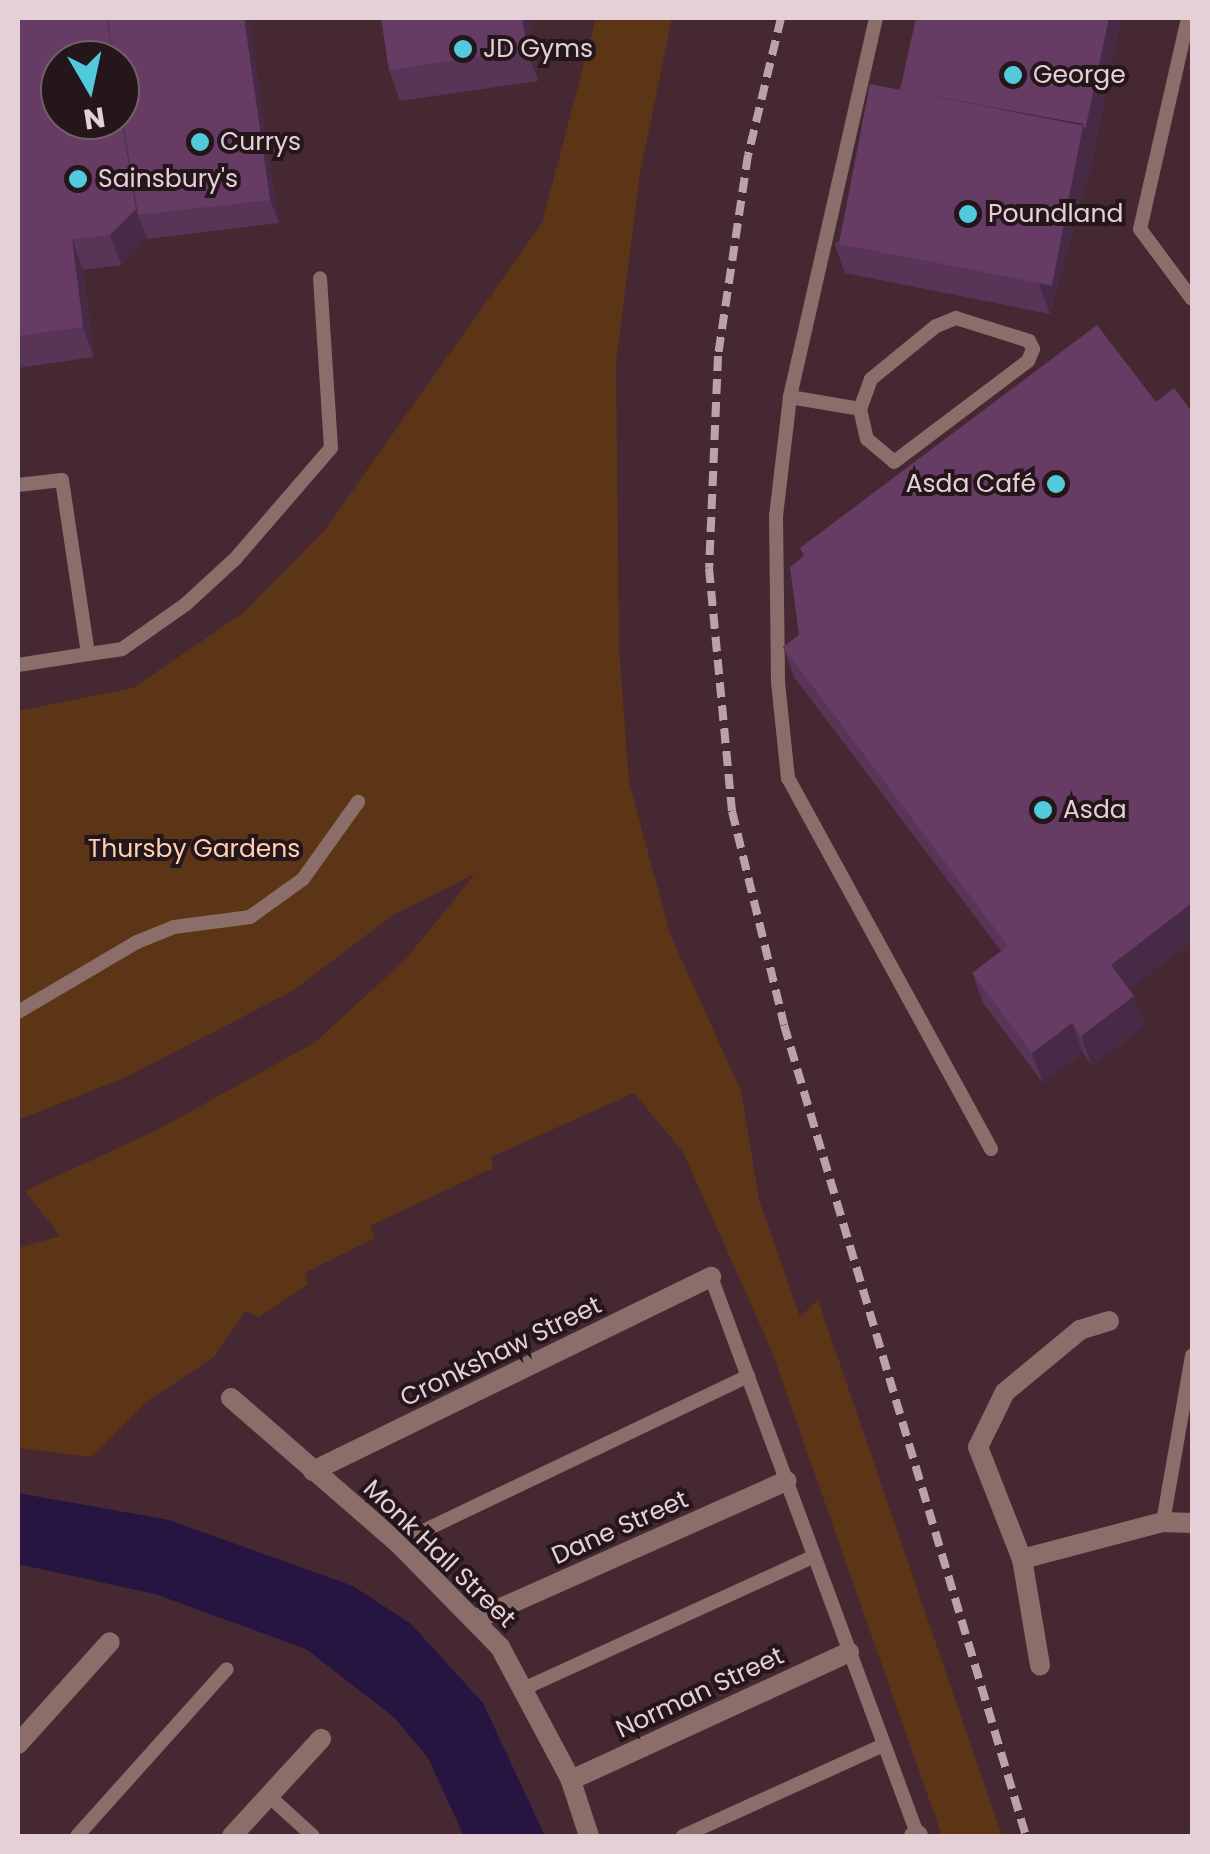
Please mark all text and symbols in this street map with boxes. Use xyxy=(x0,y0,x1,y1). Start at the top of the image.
place label: JD Gyms xyxy=(483,34,593,64)
marker: JD Gyms xyxy=(452,38,474,60)
north arrow xyxy=(40,40,140,140)
place label: George xyxy=(1033,60,1126,90)
marker: George xyxy=(1002,64,1024,86)
text: N xyxy=(81,97,108,139)
place label: Currys xyxy=(220,127,301,157)
marker: Currys xyxy=(189,131,211,153)
place label: Sainsbury's xyxy=(98,164,238,194)
marker: Sainsbury's xyxy=(67,168,89,190)
place label: Poundland xyxy=(988,199,1123,229)
marker: Poundland xyxy=(957,203,979,225)
place label: Asda Café xyxy=(906,469,1036,499)
marker: Asda Café xyxy=(1045,473,1067,495)
place label: Asda xyxy=(1063,795,1127,825)
marker: Asda xyxy=(1032,799,1054,821)
park label: Thursby Gardens xyxy=(88,834,300,864)
street label: Cronkshaw Street xyxy=(396,1290,606,1414)
street label: Monk Hall Street xyxy=(357,1474,521,1634)
street label: Dane Street xyxy=(547,1485,693,1571)
street label: Norman Street xyxy=(611,1641,789,1745)

